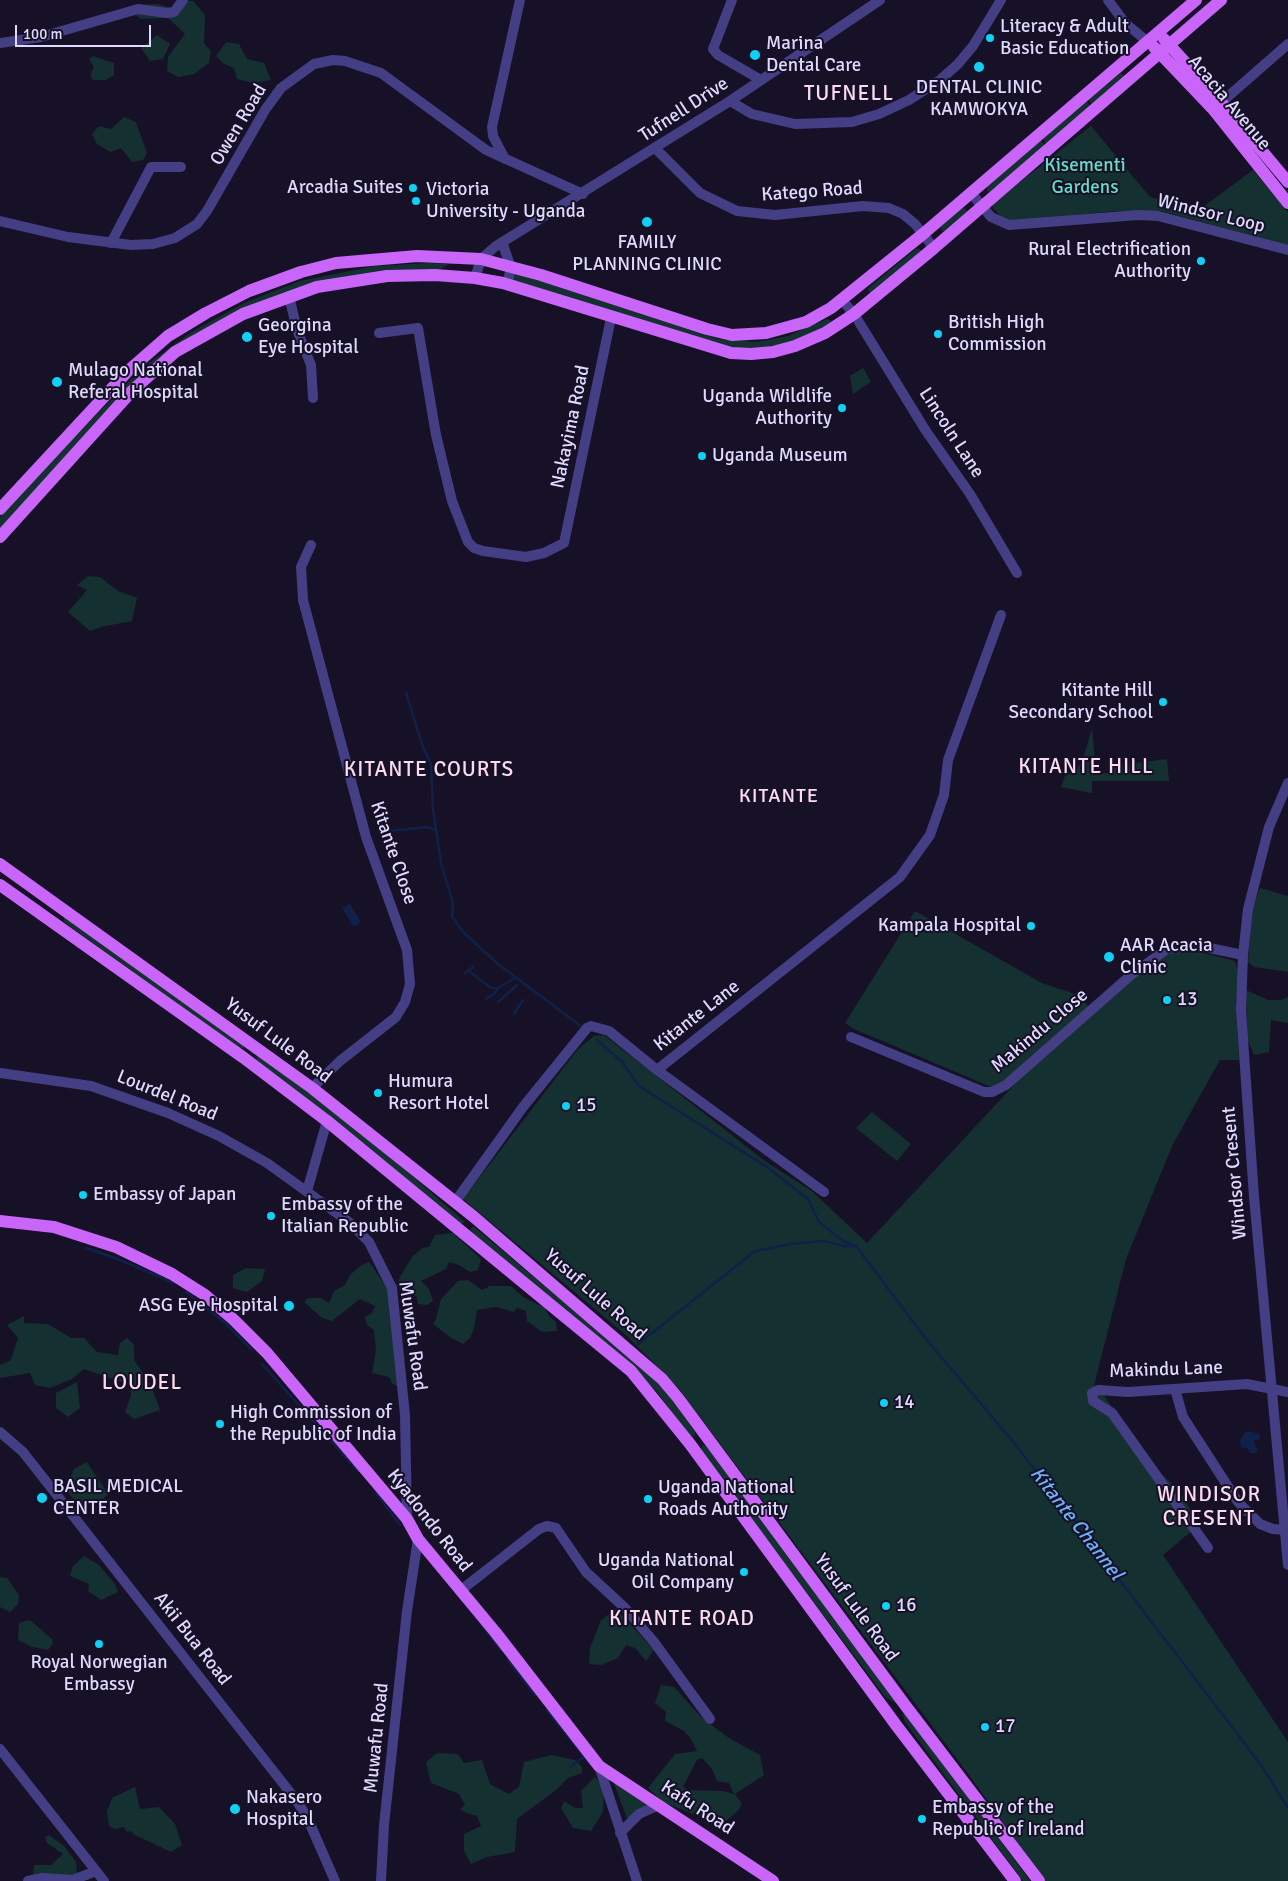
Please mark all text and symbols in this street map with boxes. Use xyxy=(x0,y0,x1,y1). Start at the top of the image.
scale bar xyxy=(18,15,154,47)
place label: Literacy & Adult Basic Education xyxy=(1000,16,1129,60)
text: 100 m xyxy=(23,25,63,43)
marker: Literacy & Adult Basic Education xyxy=(984,32,996,44)
place label: Marina Dental Care xyxy=(766,33,861,77)
marker: Marina Dental Care xyxy=(748,48,762,62)
street label: Acacia Avenue xyxy=(1182,51,1276,155)
marker: DENTAL CLINIC KAMWOKYA xyxy=(972,60,986,74)
street label: Tufnell Drive xyxy=(635,73,733,147)
place label: DENTAL CLINIC KAMWOKYA xyxy=(916,77,1042,121)
street label: Owen Road xyxy=(206,80,272,170)
district label: TUFNELL xyxy=(803,81,895,107)
park label: Kisementi Gardens xyxy=(1044,155,1126,199)
place label: Arcadia Suites xyxy=(287,177,403,199)
street label: Katego Road xyxy=(761,177,863,207)
place label: Victoria University - Uganda xyxy=(426,179,585,223)
marker: Arcadia Suites xyxy=(407,182,419,194)
street label: Windsor Loop xyxy=(1155,190,1267,238)
marker: Victoria University - Uganda xyxy=(410,195,422,207)
marker: FAMILY PLANNING CLINIC xyxy=(640,215,654,229)
place label: FAMILY PLANNING CLINIC xyxy=(572,232,722,276)
place label: Rural Electrification Authority xyxy=(1028,239,1191,283)
marker: Rural Electrification Authority xyxy=(1195,255,1207,267)
place label: British High Commission xyxy=(948,312,1047,356)
place label: Georgina Eye Hospital xyxy=(258,315,359,359)
marker: British High Commission xyxy=(932,328,944,340)
marker: Georgina Eye Hospital xyxy=(240,330,254,344)
place label: Mulago National Referal Hospital xyxy=(68,360,203,404)
street label: Nakayima Road xyxy=(547,363,595,491)
marker: Mulago National Referal Hospital xyxy=(50,375,64,389)
street label: Lincoln Lane xyxy=(913,384,989,482)
place label: Uganda Wildlife Authority xyxy=(702,386,832,430)
marker: Uganda Wildlife Authority xyxy=(836,402,848,414)
place label: Uganda Museum xyxy=(712,445,848,467)
marker: Uganda Museum xyxy=(696,450,708,462)
place label: Kitante Hill Secondary School xyxy=(1008,680,1153,724)
marker: Kitante Hill Secondary School xyxy=(1157,696,1169,708)
district label: KITANTE HILL xyxy=(1017,754,1155,780)
district label: KITANTE COURTS xyxy=(342,757,516,783)
district label: KITANTE xyxy=(738,785,820,809)
street label: Kitante Close xyxy=(365,798,421,908)
place label: Kampala Hospital xyxy=(878,915,1021,937)
marker: Kampala Hospital xyxy=(1025,920,1037,932)
place label: AAR Acacia Clinic xyxy=(1120,935,1213,979)
marker: AAR Acacia Clinic xyxy=(1102,950,1116,964)
street label: Kitante Lane xyxy=(650,975,744,1057)
street label: Makindu Close xyxy=(987,984,1093,1078)
place label: 13 xyxy=(1177,989,1198,1011)
street label: Yusuf Lule Road xyxy=(220,993,336,1089)
marker: 13 xyxy=(1161,994,1173,1006)
street label: Lourdel Road xyxy=(113,1065,221,1127)
place label: Humura Resort Hotel xyxy=(388,1071,489,1115)
marker: Humura Resort Hotel xyxy=(372,1087,384,1099)
place label: 15 xyxy=(576,1095,597,1117)
marker: 15 xyxy=(560,1100,572,1112)
street label: Windsor Cresent xyxy=(1218,1105,1252,1241)
place label: Embassy of Japan xyxy=(93,1184,236,1206)
marker: Embassy of Japan xyxy=(77,1189,89,1201)
place label: Embassy of the Italian Republic xyxy=(281,1194,408,1238)
marker: Embassy of the Italian Republic xyxy=(265,1210,277,1222)
street label: Yusuf Lule Road xyxy=(539,1244,651,1346)
street label: Muwafu Road xyxy=(393,1280,431,1392)
place label: ASG Eye Hospital xyxy=(139,1295,278,1317)
marker: ASG Eye Hospital xyxy=(282,1299,296,1313)
street label: Makindu Lane xyxy=(1109,1357,1223,1383)
district label: LOUDEL xyxy=(101,1370,183,1396)
place label: 14 xyxy=(894,1392,915,1414)
marker: 14 xyxy=(878,1397,890,1409)
place label: High Commission of the Republic of India xyxy=(230,1402,397,1446)
marker: High Commission of the Republic of India xyxy=(214,1418,226,1430)
water label: Kitante Channel xyxy=(1024,1463,1128,1585)
street label: Kyadondo Road xyxy=(382,1465,476,1577)
place label: BASIL MEDICAL CENTER xyxy=(53,1476,183,1520)
place label: Uganda National Roads Authority xyxy=(658,1477,794,1521)
district label: WINDISOR CRESENT xyxy=(1156,1482,1262,1532)
marker: BASIL MEDICAL CENTER xyxy=(35,1491,49,1505)
marker: Uganda National Roads Authority xyxy=(642,1493,654,1505)
place label: Uganda National Oil Company xyxy=(598,1550,734,1594)
street label: Yusuf Lule Road xyxy=(809,1550,903,1666)
marker: Uganda National Oil Company xyxy=(738,1566,750,1578)
street label: Akii Bua Road xyxy=(149,1588,235,1690)
place label: 16 xyxy=(896,1595,917,1617)
marker: 16 xyxy=(880,1600,892,1612)
district label: KITANTE ROAD xyxy=(608,1606,756,1632)
marker: Royal Norwegian Embassy xyxy=(93,1638,105,1650)
place label: Royal Norwegian Embassy xyxy=(30,1652,168,1696)
street label: Muwafu Road xyxy=(360,1682,394,1794)
place label: 17 xyxy=(995,1716,1016,1738)
marker: 17 xyxy=(979,1721,991,1733)
street label: Kafu Road xyxy=(656,1776,738,1840)
place label: Nakasero Hospital xyxy=(246,1787,322,1831)
place label: Embassy of the Republic of Ireland xyxy=(932,1797,1085,1841)
marker: Nakasero Hospital xyxy=(228,1802,242,1816)
marker: Embassy of the Republic of Ireland xyxy=(916,1813,928,1825)

